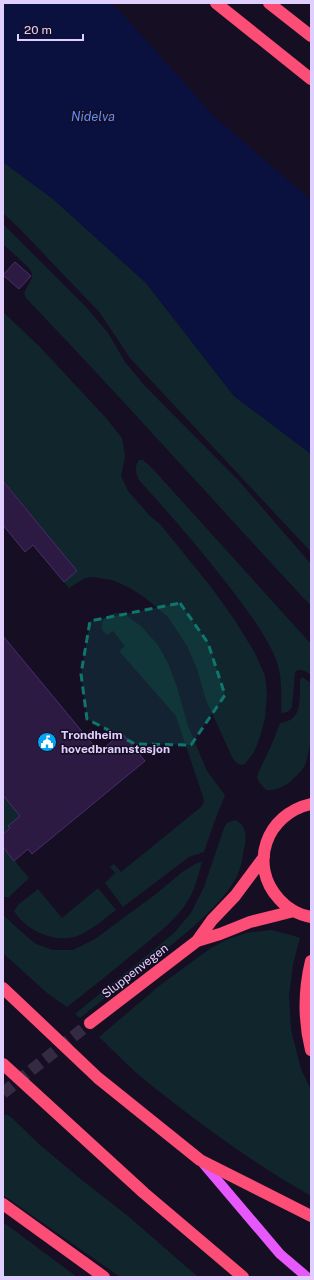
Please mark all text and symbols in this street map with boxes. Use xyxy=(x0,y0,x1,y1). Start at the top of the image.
scale bar xyxy=(18,16,83,42)
text: 20 m xyxy=(24,23,52,37)
water label: Nidelva xyxy=(71,109,115,124)
place label: Trondheim hovedbrannstasjon xyxy=(61,728,170,756)
public building icon: Trondheim hovedbrannstasjon xyxy=(36,731,58,753)
street label: Sluppenvegen xyxy=(99,941,171,1001)

